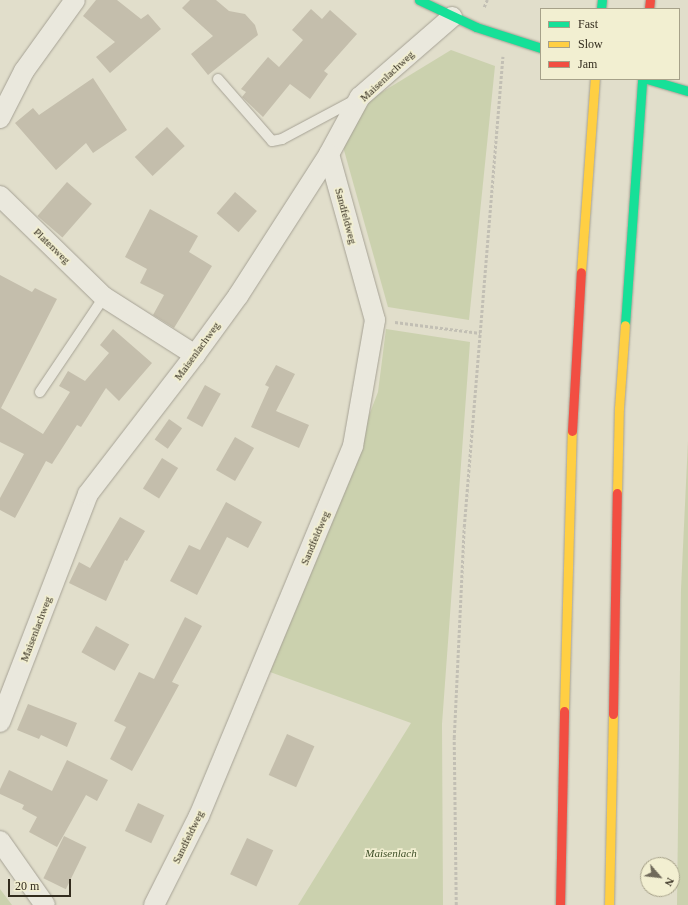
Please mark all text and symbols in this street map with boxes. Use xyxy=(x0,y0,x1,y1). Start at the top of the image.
legend xyxy=(540,8,680,80)
text: Fast xyxy=(578,17,598,31)
text: Slow xyxy=(578,37,603,51)
street label: Maisenlachweg xyxy=(357,48,417,104)
text: Jam xyxy=(578,57,597,71)
street label: Sandfeldweg xyxy=(332,187,360,245)
street label: Platenweg xyxy=(31,225,73,267)
street label: Maisenlachweg xyxy=(171,319,223,383)
street label: Sandfeldweg xyxy=(298,509,332,567)
street label: Maisenlachweg xyxy=(17,594,55,664)
street label: Sandfeldweg xyxy=(169,808,207,866)
park label: Maisenlach xyxy=(365,846,417,860)
north arrow xyxy=(640,857,680,897)
scale bar xyxy=(10,871,73,897)
text: N xyxy=(663,876,677,888)
text: 20 m xyxy=(15,879,39,893)

